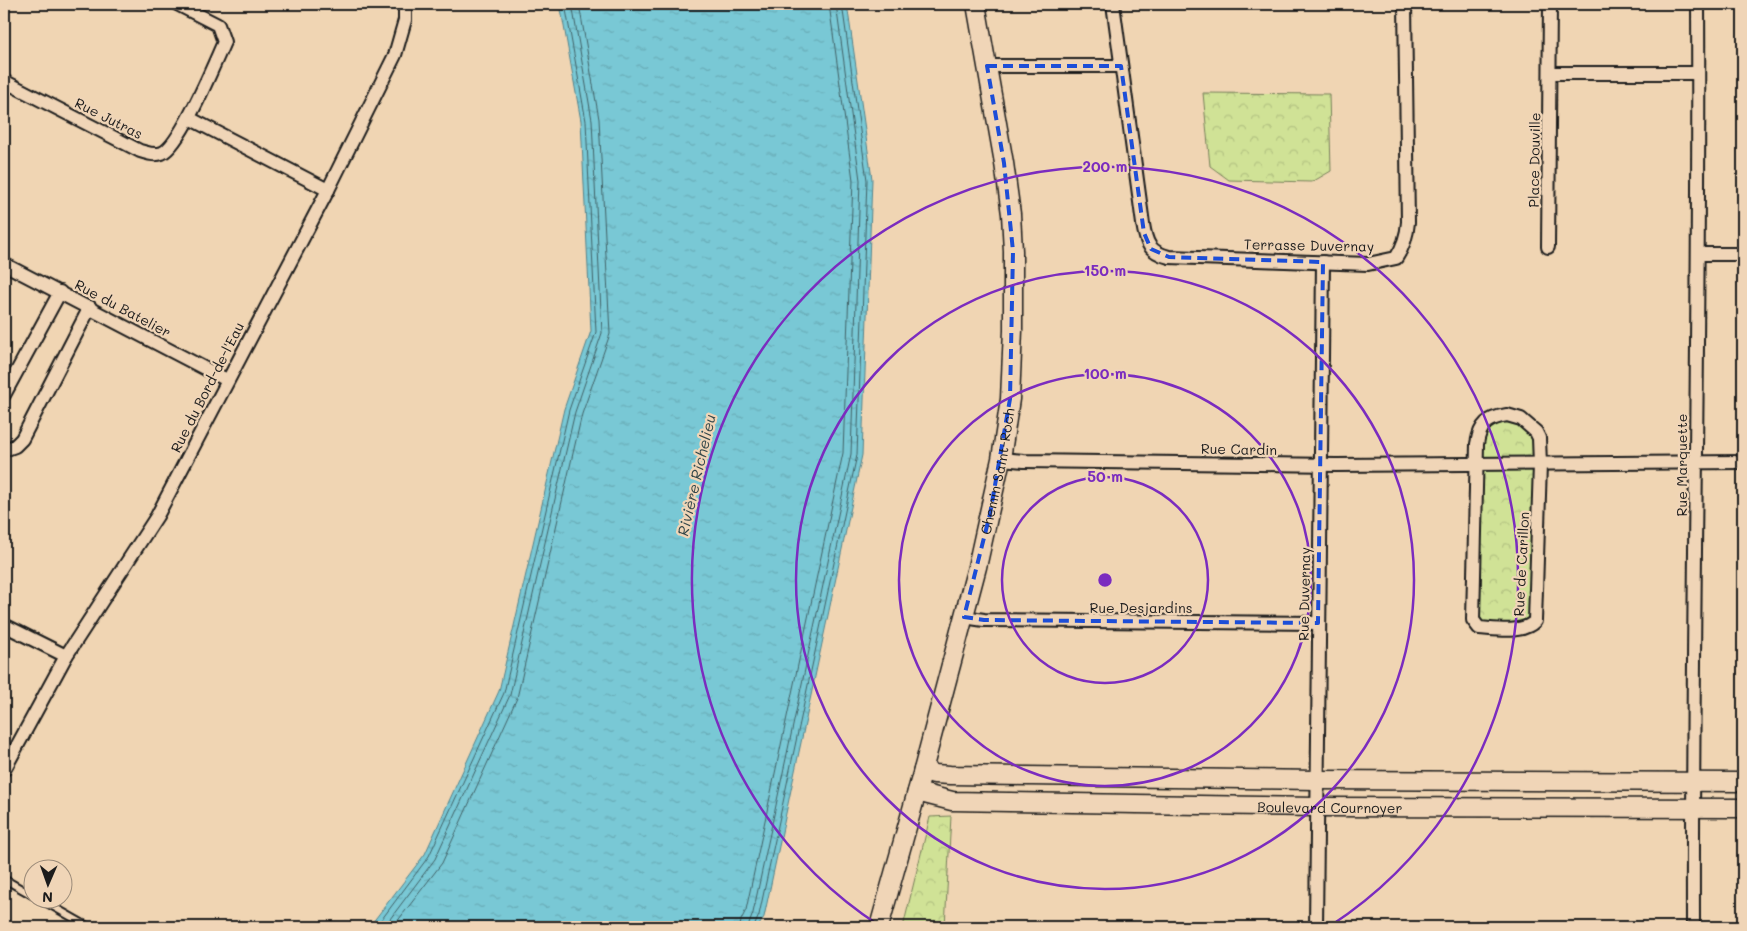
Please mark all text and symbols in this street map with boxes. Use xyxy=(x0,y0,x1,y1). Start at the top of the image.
street label: Rue Jutras xyxy=(72,93,146,143)
street label: Place Douville xyxy=(1524,112,1544,208)
text: 200 m xyxy=(1083,156,1128,176)
street label: Terrasse Duvernay xyxy=(1244,234,1374,256)
text: 150 m xyxy=(1084,260,1126,280)
street label: Rue du Batelier xyxy=(72,275,174,341)
street label: Rue du Bord-de-l'Eau xyxy=(166,319,248,455)
text: 100 m xyxy=(1083,363,1127,383)
street label: Chemin Saint-Roch xyxy=(975,407,1018,536)
water label: Rivière Richelieu xyxy=(672,412,720,538)
street label: Rue Marquette xyxy=(1672,414,1691,516)
street label: Rue Cardin xyxy=(1201,439,1277,459)
text: 50 m xyxy=(1087,466,1123,486)
street label: Rue de Carillon xyxy=(1509,511,1533,617)
street label: Rue Duvernay xyxy=(1294,547,1314,641)
centre of rings xyxy=(1096,571,1114,589)
street label: Rue Desjardins xyxy=(1089,598,1193,617)
street label: Boulevard Cournoyer xyxy=(1257,797,1403,817)
north arrow xyxy=(22,858,72,908)
text: N xyxy=(42,888,53,907)

